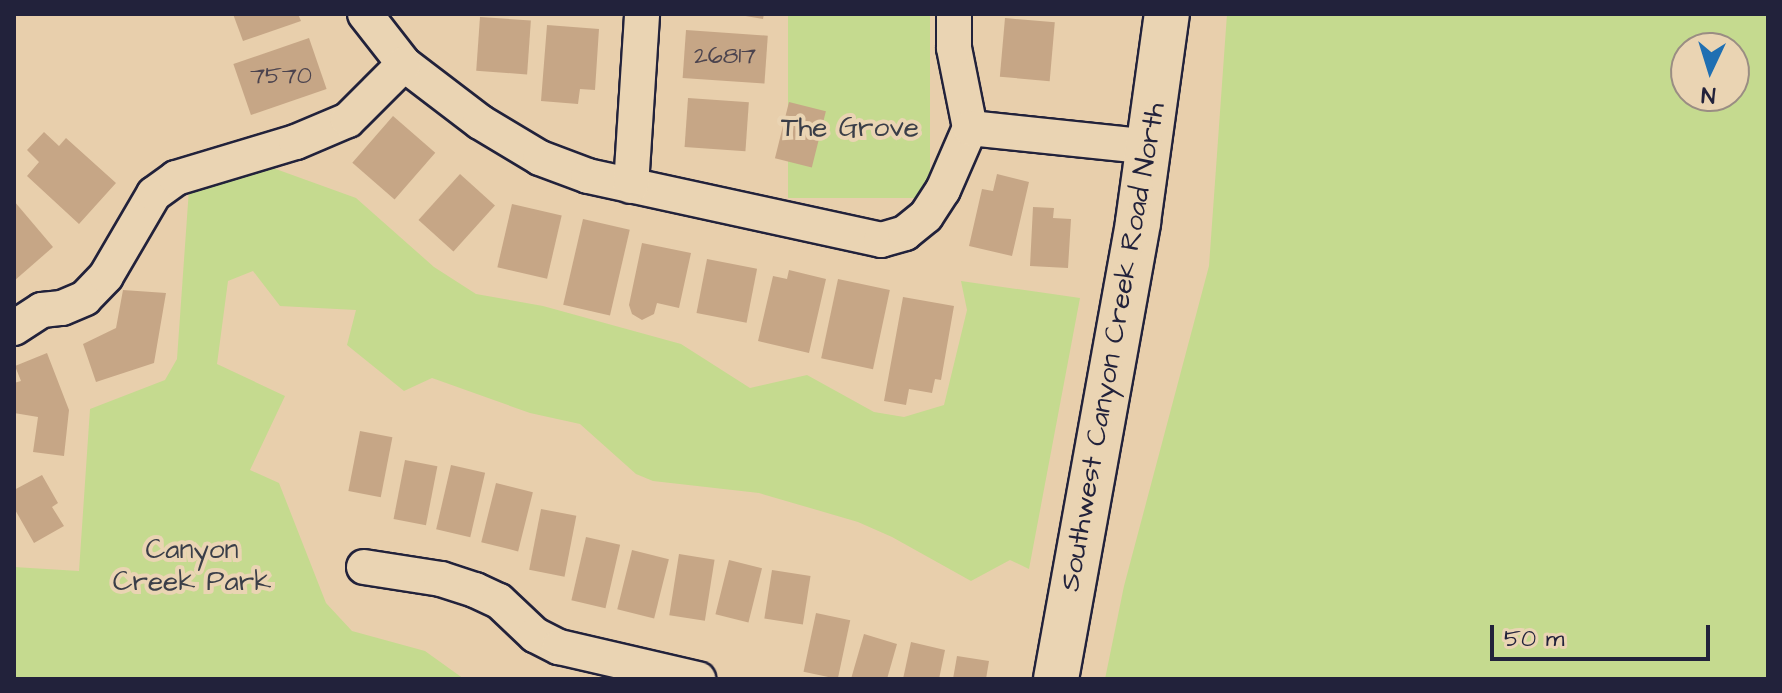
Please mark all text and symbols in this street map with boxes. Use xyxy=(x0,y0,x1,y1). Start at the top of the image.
north arrow xyxy=(1670,32,1750,112)
house number: 26817 xyxy=(694,43,756,71)
house number: 7570 xyxy=(250,63,312,91)
text: N xyxy=(1700,79,1716,110)
street label: Southwest Canyon Creek Road North xyxy=(1053,100,1173,594)
park label: The Grove xyxy=(781,111,919,145)
park label: Canyon Creek Park xyxy=(113,533,271,599)
scale bar xyxy=(1494,609,1714,659)
text: 50 m xyxy=(1504,622,1564,656)

